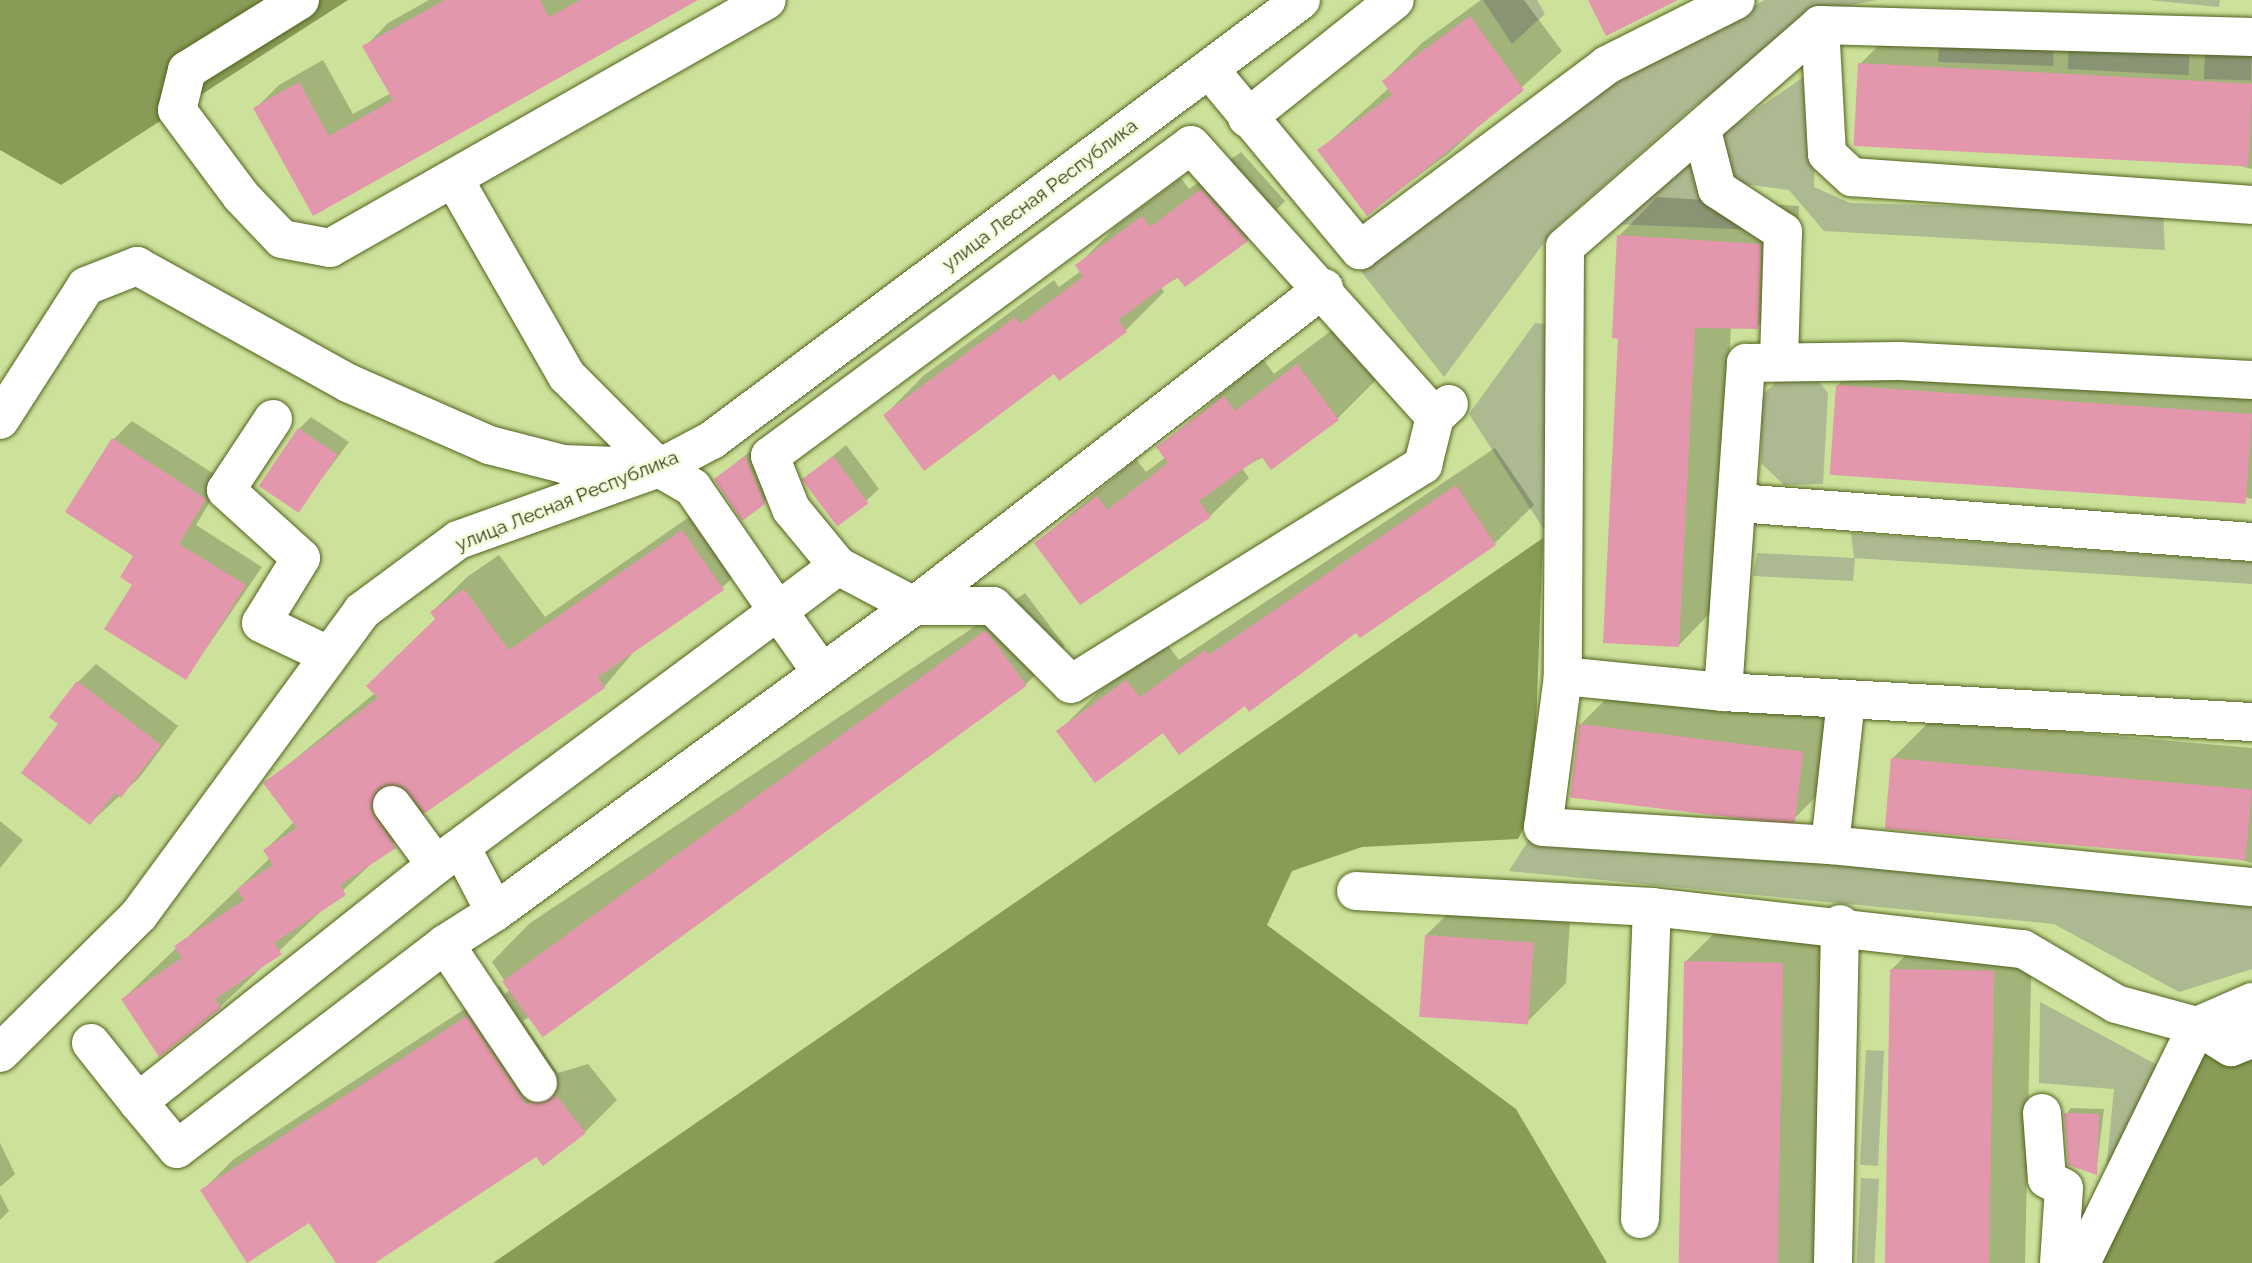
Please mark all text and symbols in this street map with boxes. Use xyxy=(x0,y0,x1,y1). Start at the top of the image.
street label: улица Лесная Республика xyxy=(938,114,1142,276)
street label: улица Лесная Республика xyxy=(452,446,682,556)

